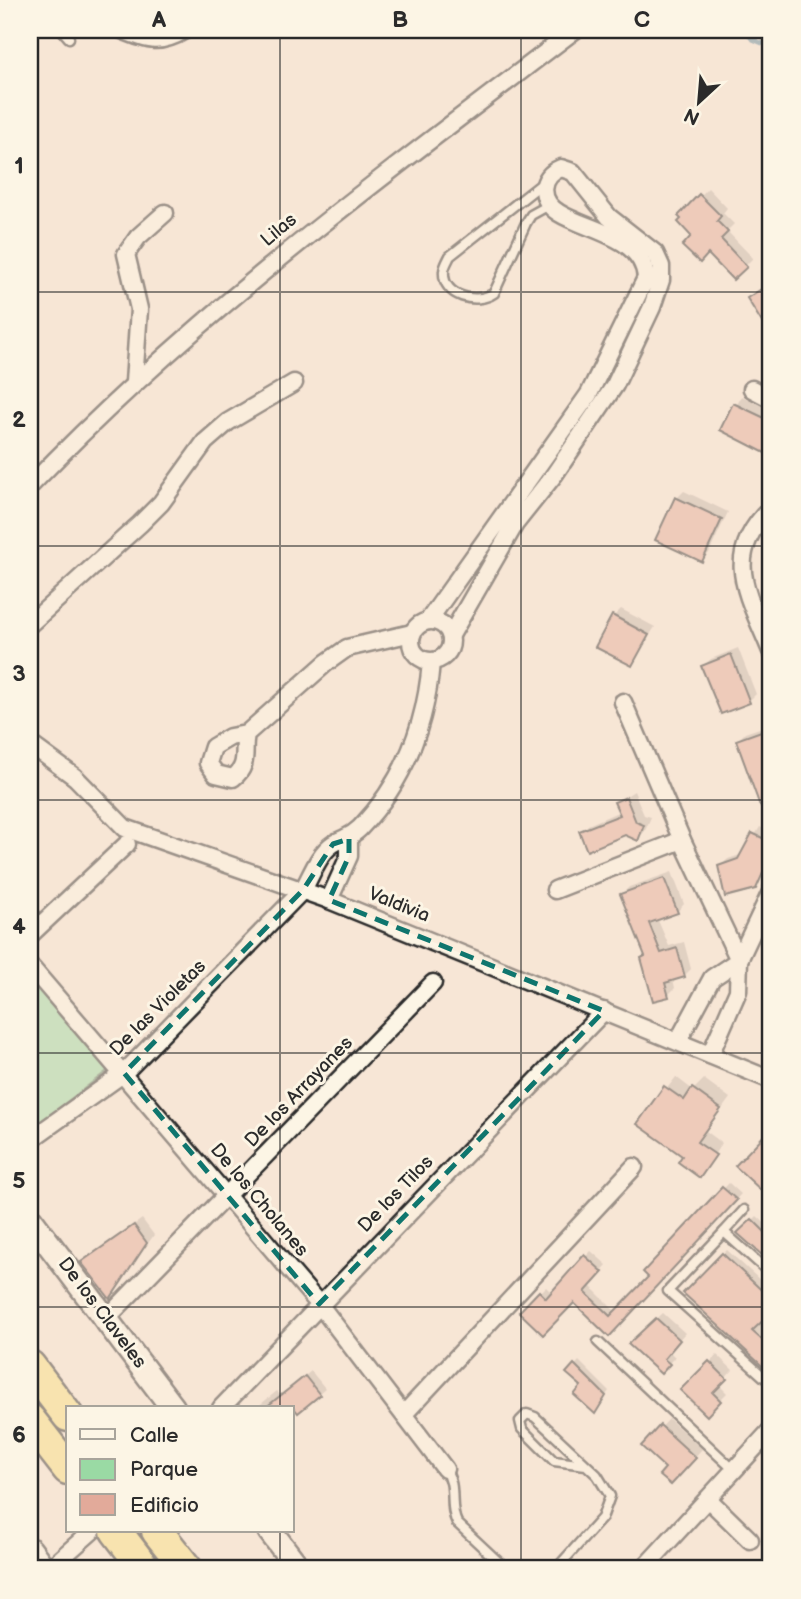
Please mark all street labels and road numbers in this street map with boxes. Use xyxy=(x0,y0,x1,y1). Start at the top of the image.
street label: Lilas xyxy=(256,208,302,252)
street label: Valdivia xyxy=(365,882,433,928)
street label: De las Violetas xyxy=(105,955,211,1061)
street label: De los Arrayanes xyxy=(240,1032,358,1152)
street label: De los Cholanes xyxy=(205,1139,313,1261)
street label: De los Tilos xyxy=(354,1151,438,1237)
street label: De los Claveles xyxy=(53,1253,151,1373)

